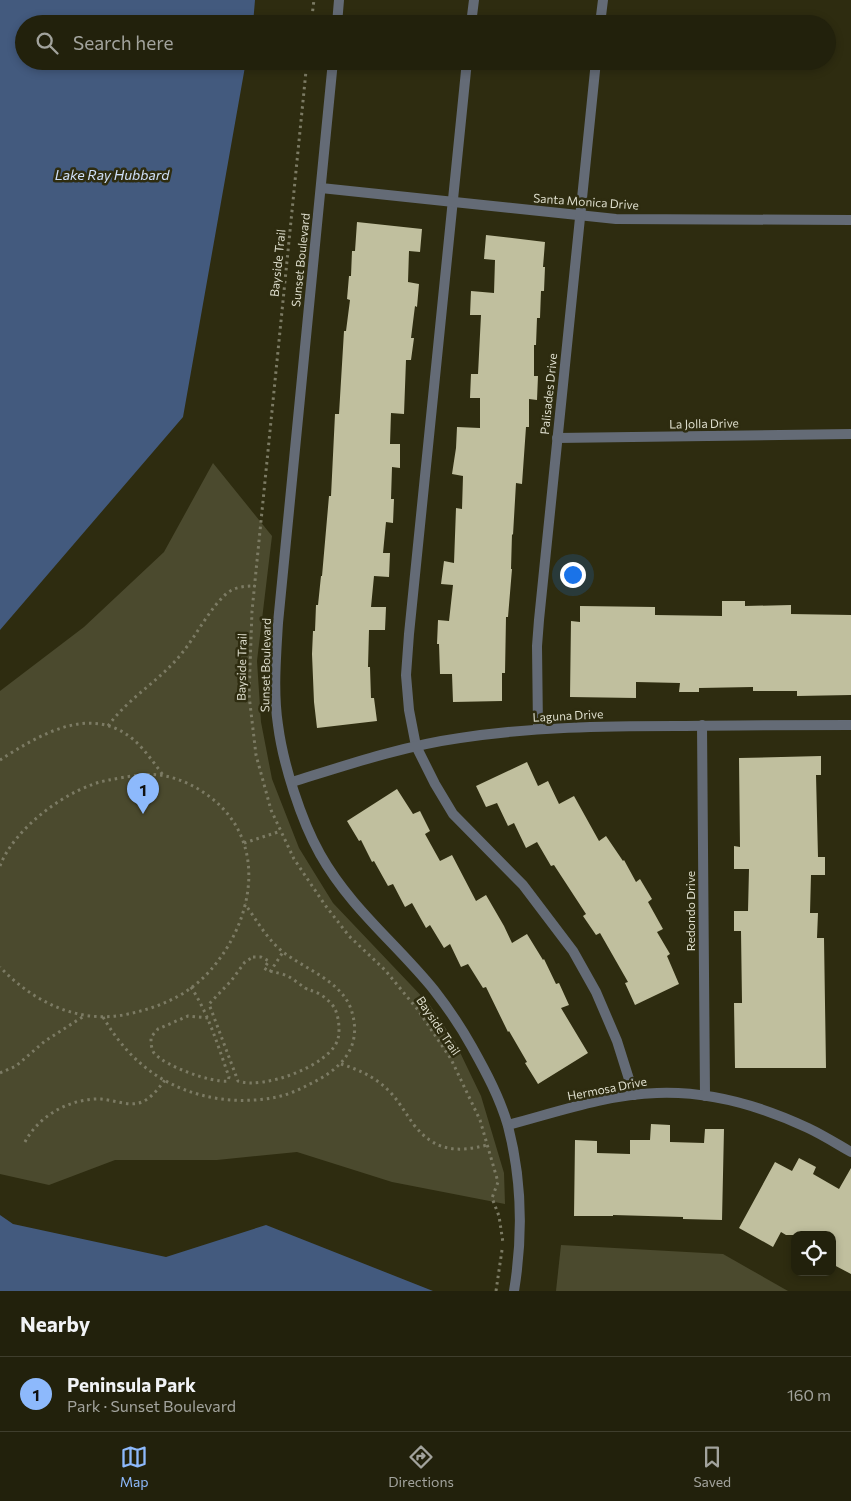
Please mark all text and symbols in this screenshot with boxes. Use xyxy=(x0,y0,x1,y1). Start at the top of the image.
search box xyxy=(15,15,836,70)
icon: search xyxy=(33,29,61,57)
text: Search here xyxy=(73,31,173,54)
water label: Lake Ray Hubbard xyxy=(55,166,170,183)
street label: Santa Monica Drive xyxy=(533,190,639,212)
street label: Sunset Boulevard xyxy=(288,212,312,307)
street label: Bayside Trail xyxy=(266,228,288,297)
street label: Palisades Drive xyxy=(537,353,559,435)
street label: La Jolla Drive xyxy=(669,415,739,432)
your location xyxy=(560,562,586,588)
street label: Sunset Boulevard xyxy=(257,618,273,712)
street label: Bayside Trail xyxy=(233,633,249,701)
street label: Laguna Drive xyxy=(532,706,604,724)
pin: 1 xyxy=(127,773,159,814)
street label: Redondo Drive xyxy=(683,871,697,951)
street label: Bayside Trail xyxy=(414,993,464,1058)
street label: Hermosa Drive xyxy=(566,1073,648,1103)
map controls xyxy=(791,1231,836,1276)
button: locate xyxy=(791,1231,836,1276)
text: Nearby xyxy=(20,1311,90,1336)
text: Peninsula Park xyxy=(67,1373,196,1396)
text: 1 xyxy=(32,1385,40,1404)
text: 160 m xyxy=(787,1385,831,1404)
text: Park · Sunset Boulevard xyxy=(67,1396,236,1415)
tab: Map xyxy=(120,1443,149,1490)
tab: Directions xyxy=(388,1443,454,1490)
tab: Saved xyxy=(693,1443,731,1490)

